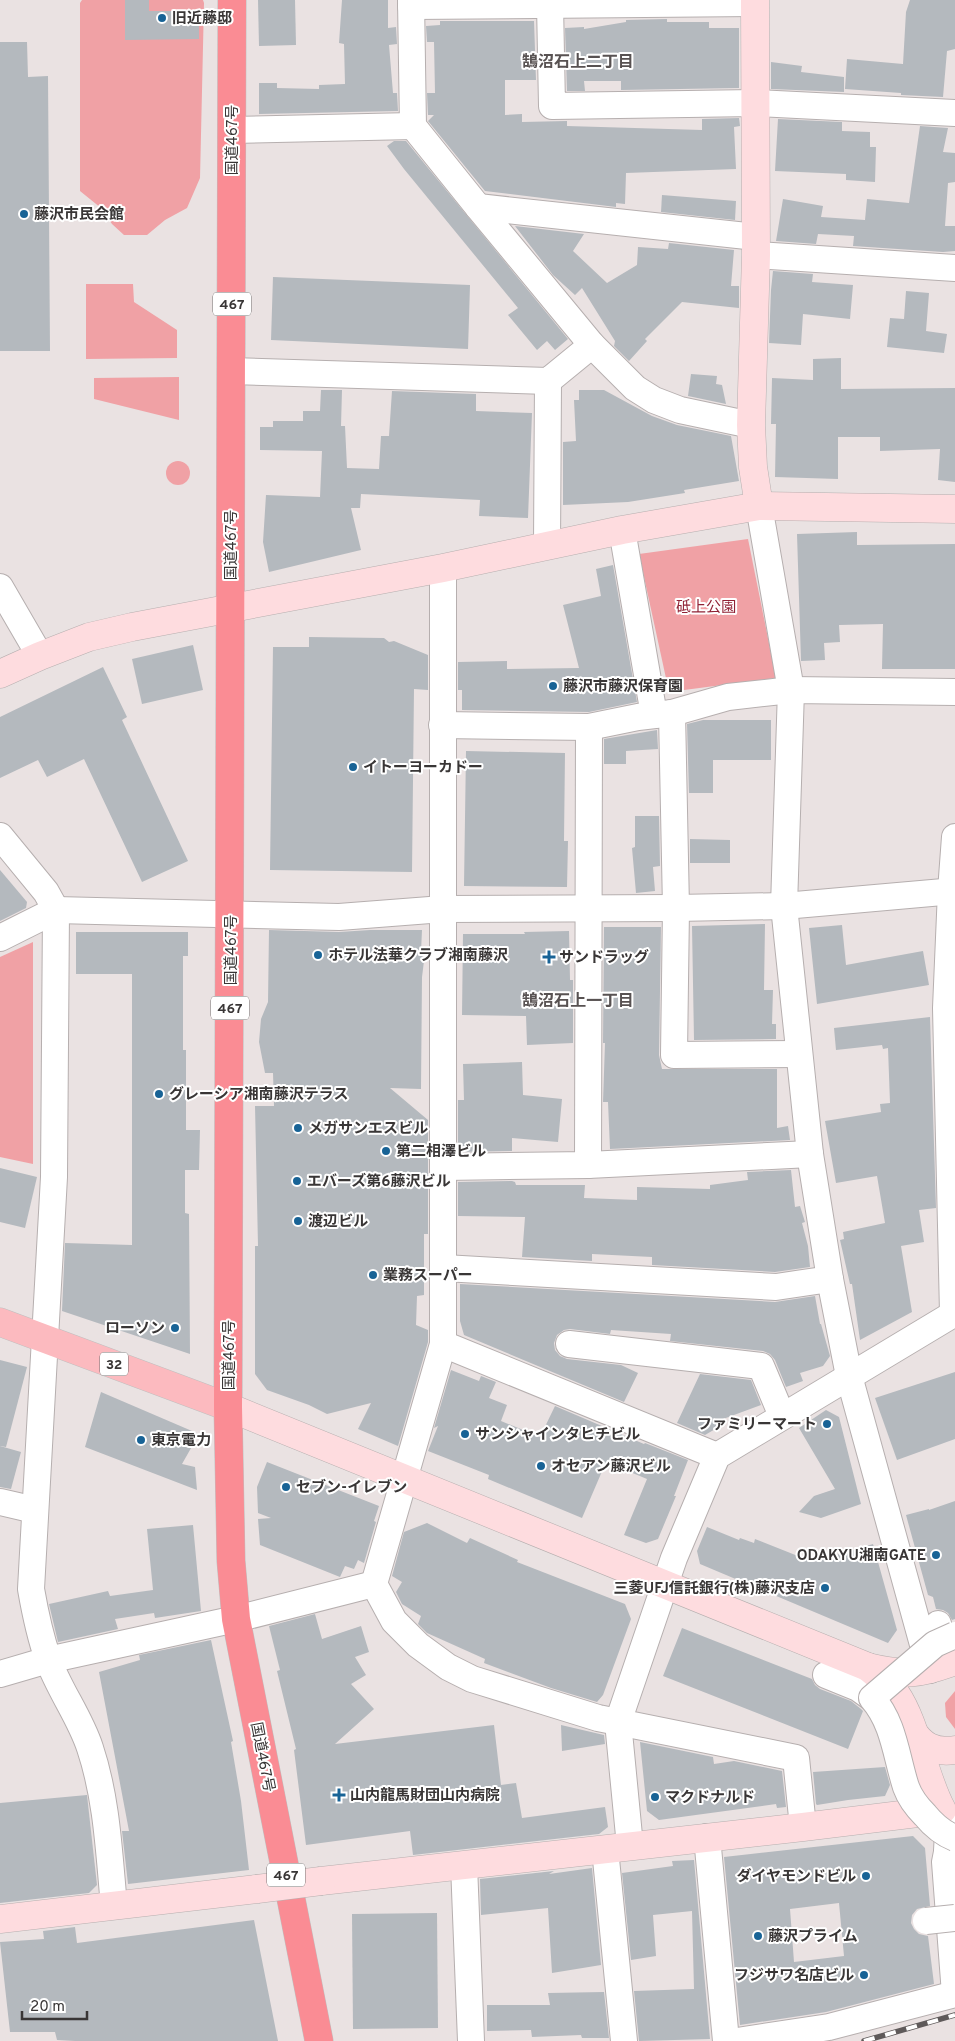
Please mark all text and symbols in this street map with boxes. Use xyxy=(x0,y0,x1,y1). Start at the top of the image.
place label: 旧近藤邸 xyxy=(172,10,232,29)
marker: 旧近藤邸 xyxy=(156,12,168,24)
district label: 鵠沼石上二丁目 xyxy=(522,53,634,73)
street label: 国道467号 xyxy=(224,105,243,175)
place label: 藤沢市民会館 xyxy=(34,206,124,225)
marker: 藤沢市民会館 xyxy=(18,208,30,220)
road number: 467 xyxy=(213,292,251,316)
street label: 国道467号 xyxy=(223,510,242,580)
park label: 砥上公園 xyxy=(676,599,736,618)
place label: 藤沢市藤沢保育園 xyxy=(563,678,683,697)
marker: 藤沢市藤沢保育園 xyxy=(547,680,559,692)
place label: イトーヨーカドー xyxy=(363,759,483,778)
marker: イトーヨーカドー xyxy=(347,761,359,773)
street label: 国道467号 xyxy=(223,915,242,985)
place label: ホテル法華クラブ湘南藤沢 xyxy=(328,946,508,966)
marker: ホテル法華クラブ湘南藤沢 xyxy=(312,949,324,961)
place label: サンドラッグ xyxy=(559,949,649,968)
marker: サンドラッグ xyxy=(543,951,555,963)
district label: 鵠沼石上一丁目 xyxy=(522,992,634,1012)
road number: 467 xyxy=(211,996,249,1020)
place label: グレーシア湘南藤沢テラス xyxy=(169,1086,348,1105)
marker: グレーシア湘南藤沢テラス xyxy=(153,1088,165,1100)
place label: メガサンエスビル xyxy=(308,1120,428,1139)
marker: メガサンエスビル xyxy=(292,1122,304,1134)
place label: 第二相澤ビル xyxy=(396,1143,486,1162)
marker: 第二相澤ビル xyxy=(380,1145,392,1157)
place label: エバーズ第6藤沢ビル xyxy=(307,1172,450,1192)
marker: エバーズ第6藤沢ビル xyxy=(291,1175,303,1187)
place label: 渡辺ビル xyxy=(308,1213,368,1232)
marker: 渡辺ビル xyxy=(292,1215,304,1227)
place label: 業務スーパー xyxy=(383,1267,473,1286)
marker: 業務スーパー xyxy=(367,1269,379,1281)
place label: ローソン xyxy=(105,1320,165,1339)
street label: 国道467号 xyxy=(221,1320,240,1390)
marker: ローソン xyxy=(169,1322,181,1334)
road number: 32 xyxy=(100,1352,128,1376)
place label: ファミリーマート xyxy=(697,1416,817,1435)
marker: ファミリーマート xyxy=(821,1418,833,1430)
place label: サンシャインタヒチビル xyxy=(475,1426,640,1445)
marker: サンシャインタヒチビル xyxy=(459,1428,471,1440)
place label: 東京電力 xyxy=(151,1432,211,1451)
marker: 東京電力 xyxy=(135,1434,147,1446)
place label: オセアン藤沢ビル xyxy=(551,1458,670,1477)
marker: オセアン藤沢ビル xyxy=(535,1460,547,1472)
place label: セブン-イレブン xyxy=(296,1478,407,1498)
marker: セブン-イレブン xyxy=(280,1481,292,1493)
place label: ODAKYU湘南GATE xyxy=(797,1547,926,1566)
marker: ODAKYU湘南GATE xyxy=(930,1549,942,1561)
place label: 三菱UFJ信託銀行(株)藤沢支店 xyxy=(613,1580,815,1599)
marker: 三菱UFJ信託銀行(株)藤沢支店 xyxy=(819,1582,831,1594)
street label: 国道467号 xyxy=(245,1721,278,1794)
place label: 山内龍馬財団山内病院 xyxy=(350,1787,500,1806)
marker: 山内龍馬財団山内病院 xyxy=(332,1788,346,1802)
place label: マクドナルド xyxy=(665,1789,755,1808)
marker: マクドナルド xyxy=(649,1791,661,1803)
road number: 467 xyxy=(267,1864,305,1886)
place label: ダイヤモンドビル xyxy=(736,1868,856,1887)
marker: ダイヤモンドビル xyxy=(860,1870,872,1882)
place label: 藤沢プライム xyxy=(768,1928,858,1947)
marker: 藤沢プライム xyxy=(752,1930,764,1942)
place label: フジサワ名店ビル xyxy=(734,1967,854,1986)
marker: フジサワ名店ビル xyxy=(858,1969,870,1981)
scale bar xyxy=(22,1988,88,2020)
text: 20 m xyxy=(30,1998,65,2017)

